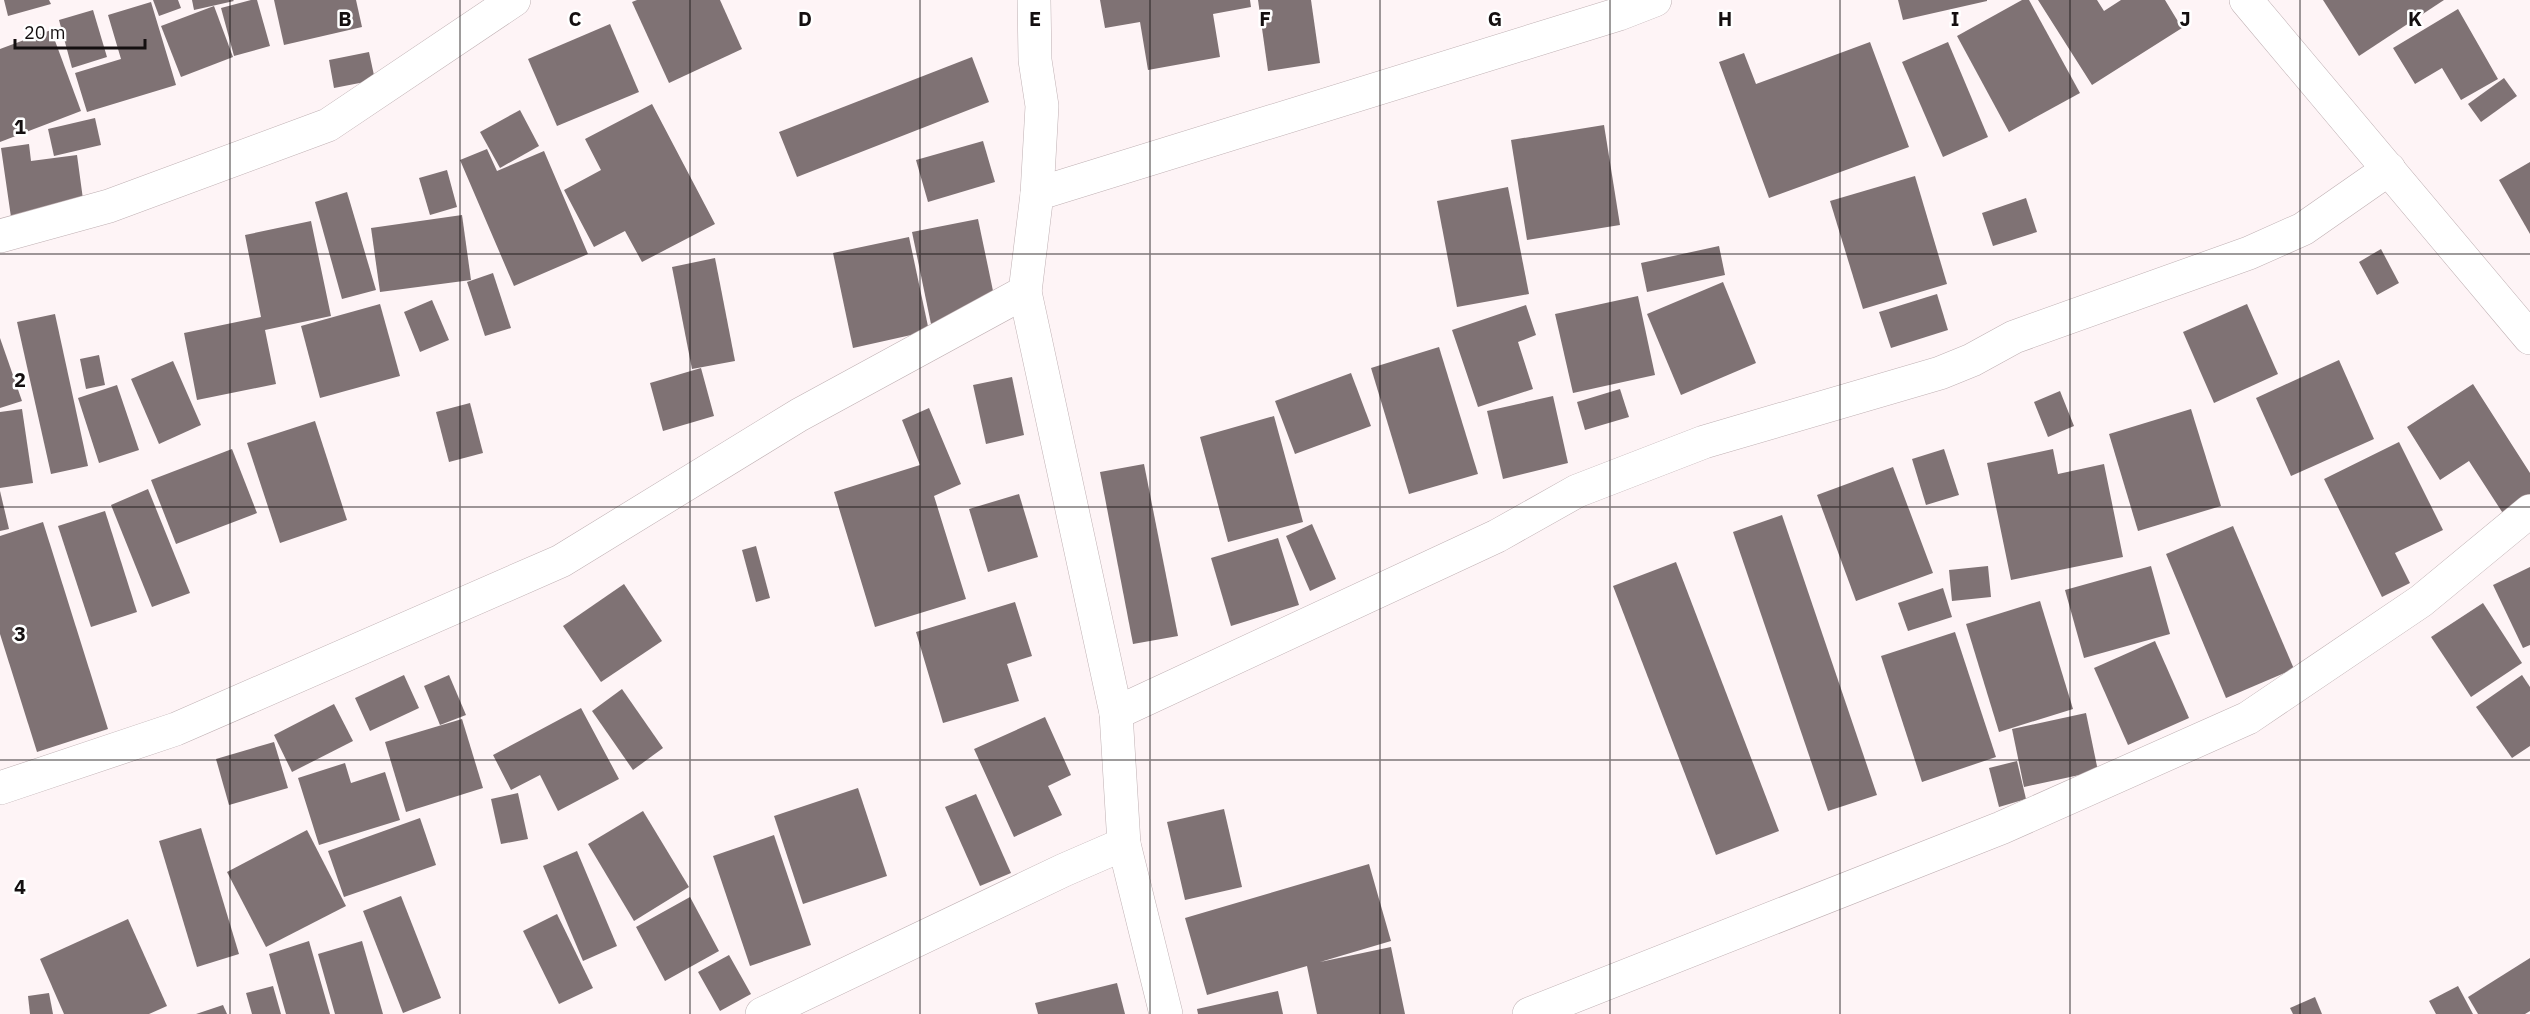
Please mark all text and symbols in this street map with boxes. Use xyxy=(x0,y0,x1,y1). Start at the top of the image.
text: B xyxy=(338,5,352,32)
text: C xyxy=(568,5,582,32)
text: D xyxy=(798,5,812,32)
text: E xyxy=(1029,5,1041,32)
text: F xyxy=(1259,5,1271,32)
text: G xyxy=(1488,5,1502,32)
text: H xyxy=(1718,5,1732,32)
text: I xyxy=(1951,5,1959,32)
text: J xyxy=(2179,5,2191,32)
text: K xyxy=(2408,5,2422,32)
scale bar xyxy=(15,12,146,50)
text: 20 m xyxy=(24,21,66,44)
text: 1 xyxy=(14,113,26,140)
text: 2 xyxy=(14,366,26,393)
text: 3 xyxy=(14,620,26,647)
text: 4 xyxy=(14,873,26,900)

